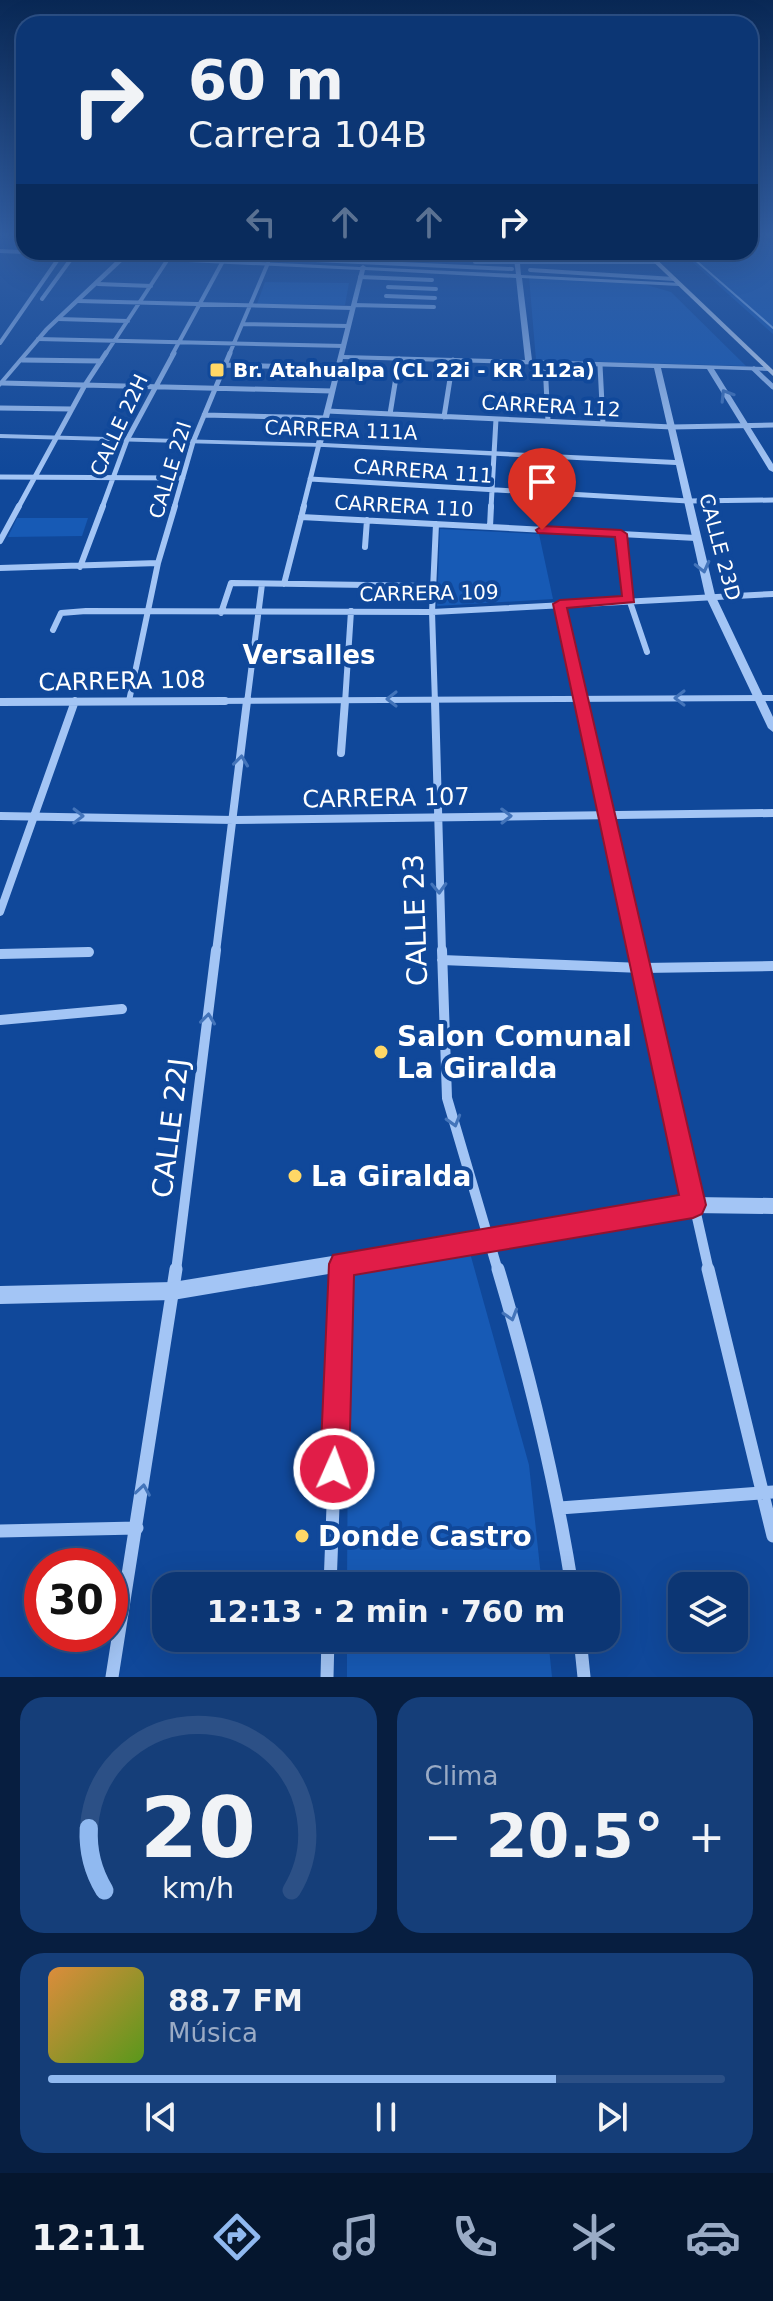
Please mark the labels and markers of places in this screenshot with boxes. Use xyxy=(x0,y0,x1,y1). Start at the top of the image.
place label: Br. Atahualpa (CL 22i - KR 112a) xyxy=(233,358,595,382)
marker: Br. Atahualpa (CL 22i - KR 112a) xyxy=(208,361,226,379)
pin xyxy=(508,448,576,530)
place label: Salon Comunal La Giralda xyxy=(397,1020,632,1085)
marker: Salon Comunal La Giralda xyxy=(372,1043,390,1061)
place label: La Giralda xyxy=(311,1160,471,1193)
marker: La Giralda xyxy=(286,1167,304,1185)
place label: Donde Castro xyxy=(318,1520,532,1553)
marker: Donde Castro xyxy=(293,1527,311,1545)

